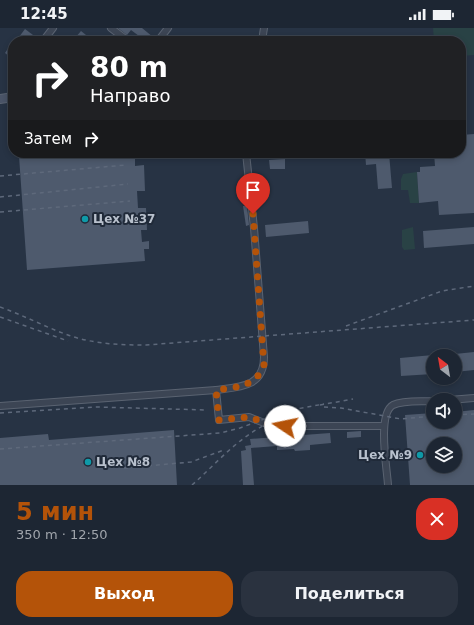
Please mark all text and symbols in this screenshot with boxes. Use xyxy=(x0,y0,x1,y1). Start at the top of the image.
text: 12:45 xyxy=(20,5,68,23)
text: 80 m xyxy=(90,51,168,84)
icon: right xyxy=(24,52,76,104)
text: Направо xyxy=(90,85,170,106)
icon: right xyxy=(80,128,102,150)
text: Затем xyxy=(24,130,72,148)
pin xyxy=(236,173,270,214)
icon: arrive xyxy=(242,179,264,201)
place label: Цех №37 xyxy=(93,212,155,226)
marker: Цех №37 xyxy=(80,214,90,224)
north arrow xyxy=(426,349,462,385)
map controls xyxy=(426,349,462,473)
button: sound xyxy=(426,393,462,429)
position arrow xyxy=(264,405,306,447)
button: layers xyxy=(426,437,462,473)
place label: Цех №9 xyxy=(358,448,412,462)
marker: Цех №9 xyxy=(415,450,425,460)
place label: Цех №8 xyxy=(96,455,150,469)
marker: Цех №8 xyxy=(83,457,93,467)
text: 5 мин xyxy=(16,498,94,526)
button: close xyxy=(416,498,458,540)
text: 350 m · 12:50 xyxy=(16,527,107,542)
button: Выход xyxy=(16,571,233,617)
button: Поделиться xyxy=(241,571,458,617)

